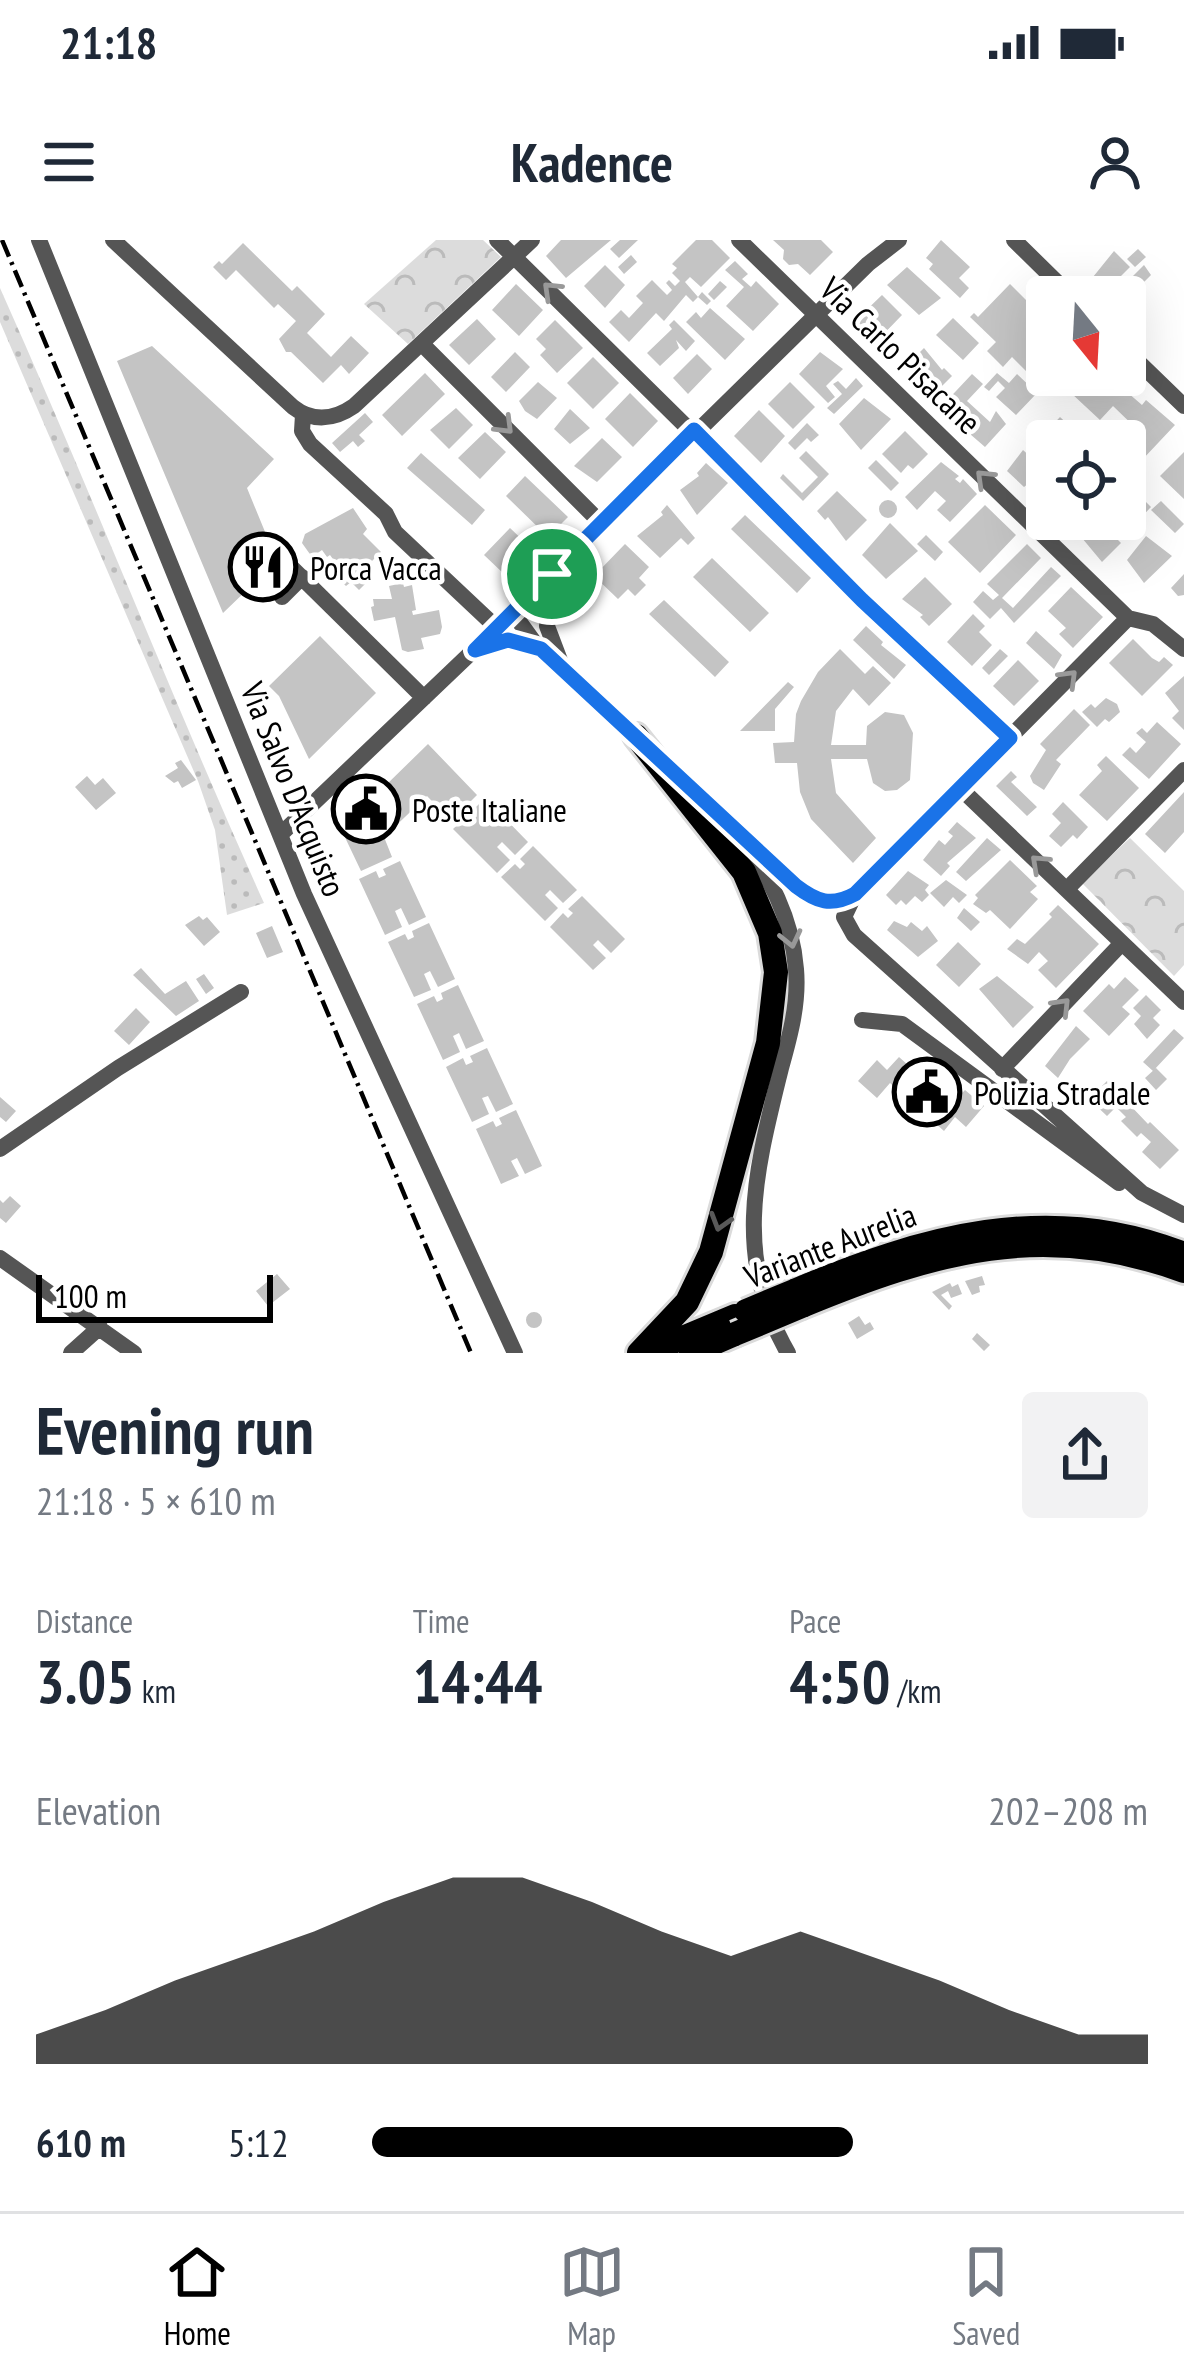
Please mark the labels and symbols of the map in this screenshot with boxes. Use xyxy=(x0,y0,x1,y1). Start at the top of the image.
street label: Via Carlo Pisacane xyxy=(811,267,991,443)
north arrow xyxy=(1026,276,1146,396)
one-way arrow xyxy=(543,283,565,305)
one-way arrow xyxy=(491,412,513,434)
one-way arrow xyxy=(976,470,998,492)
pin xyxy=(501,523,603,625)
restaurant icon: Porca Vacca xyxy=(228,532,298,602)
place label: Porca Vacca xyxy=(310,546,442,589)
one-way arrow xyxy=(1054,670,1076,692)
street label: Via Salvo D'Acquisto xyxy=(231,675,356,902)
public building icon: Poste Italiane xyxy=(331,774,401,844)
place label: Poste Italiane xyxy=(412,788,567,831)
one-way arrow xyxy=(1031,855,1053,877)
one-way arrow xyxy=(777,929,802,949)
one-way arrow xyxy=(1048,998,1070,1019)
public building icon: Polizia Stradale xyxy=(892,1057,962,1127)
place label: Polizia Stradale xyxy=(974,1071,1151,1114)
street label: Variante Aurelia xyxy=(737,1193,922,1298)
one-way arrow xyxy=(709,1211,734,1232)
scale bar xyxy=(36,1269,273,1322)

